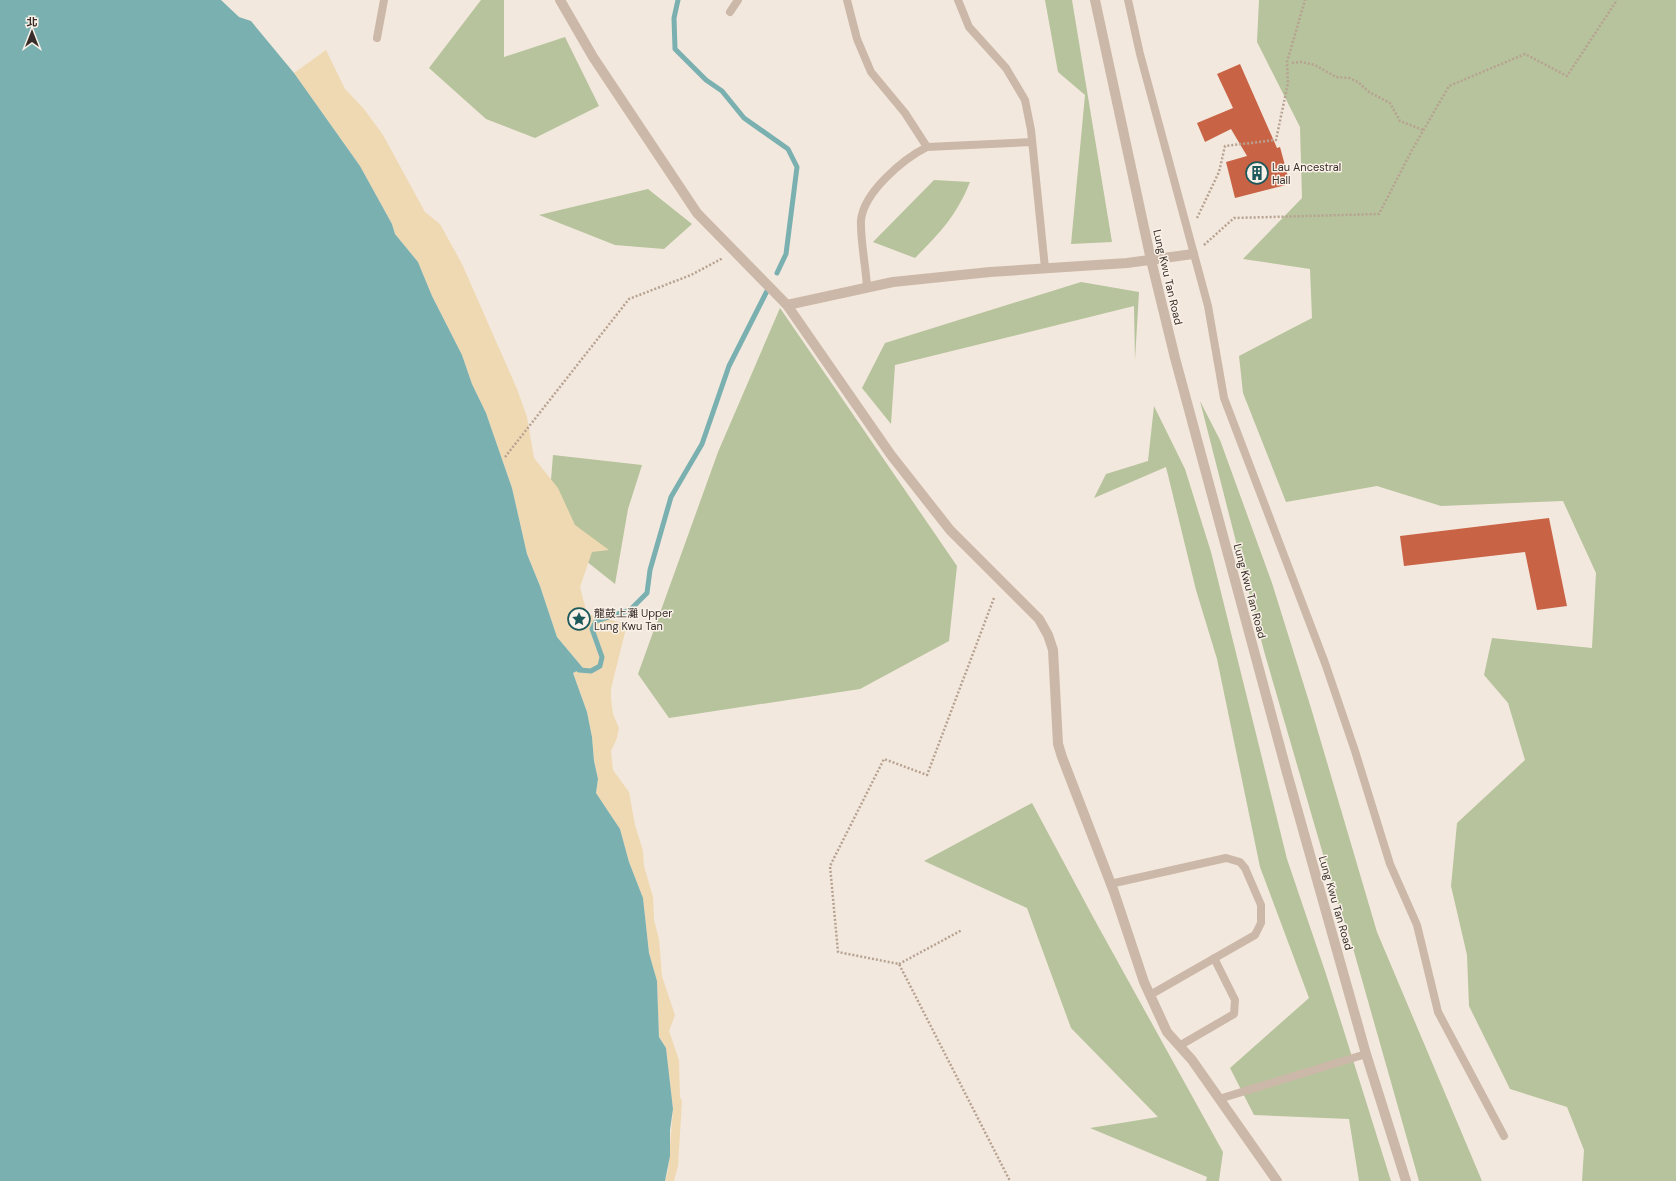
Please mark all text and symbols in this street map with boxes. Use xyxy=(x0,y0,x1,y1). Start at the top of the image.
north arrow xyxy=(12,12,52,52)
text: 北 xyxy=(27,15,38,29)
building icon: Lau Ancestral Hall xyxy=(1244,160,1270,186)
place label: Lau Ancestral Hall xyxy=(1272,160,1341,187)
street label: Lung Kwu Tan Road xyxy=(1150,228,1186,326)
street label: Lung Kwu Tan Road xyxy=(1231,542,1269,640)
place icon: 龍鼓上灘 Upper Lung Kwu Tan xyxy=(566,606,592,632)
place label: 龍鼓上灘 Upper Lung Kwu Tan xyxy=(594,606,672,633)
street label: Lung Kwu Tan Road xyxy=(1316,854,1356,952)

